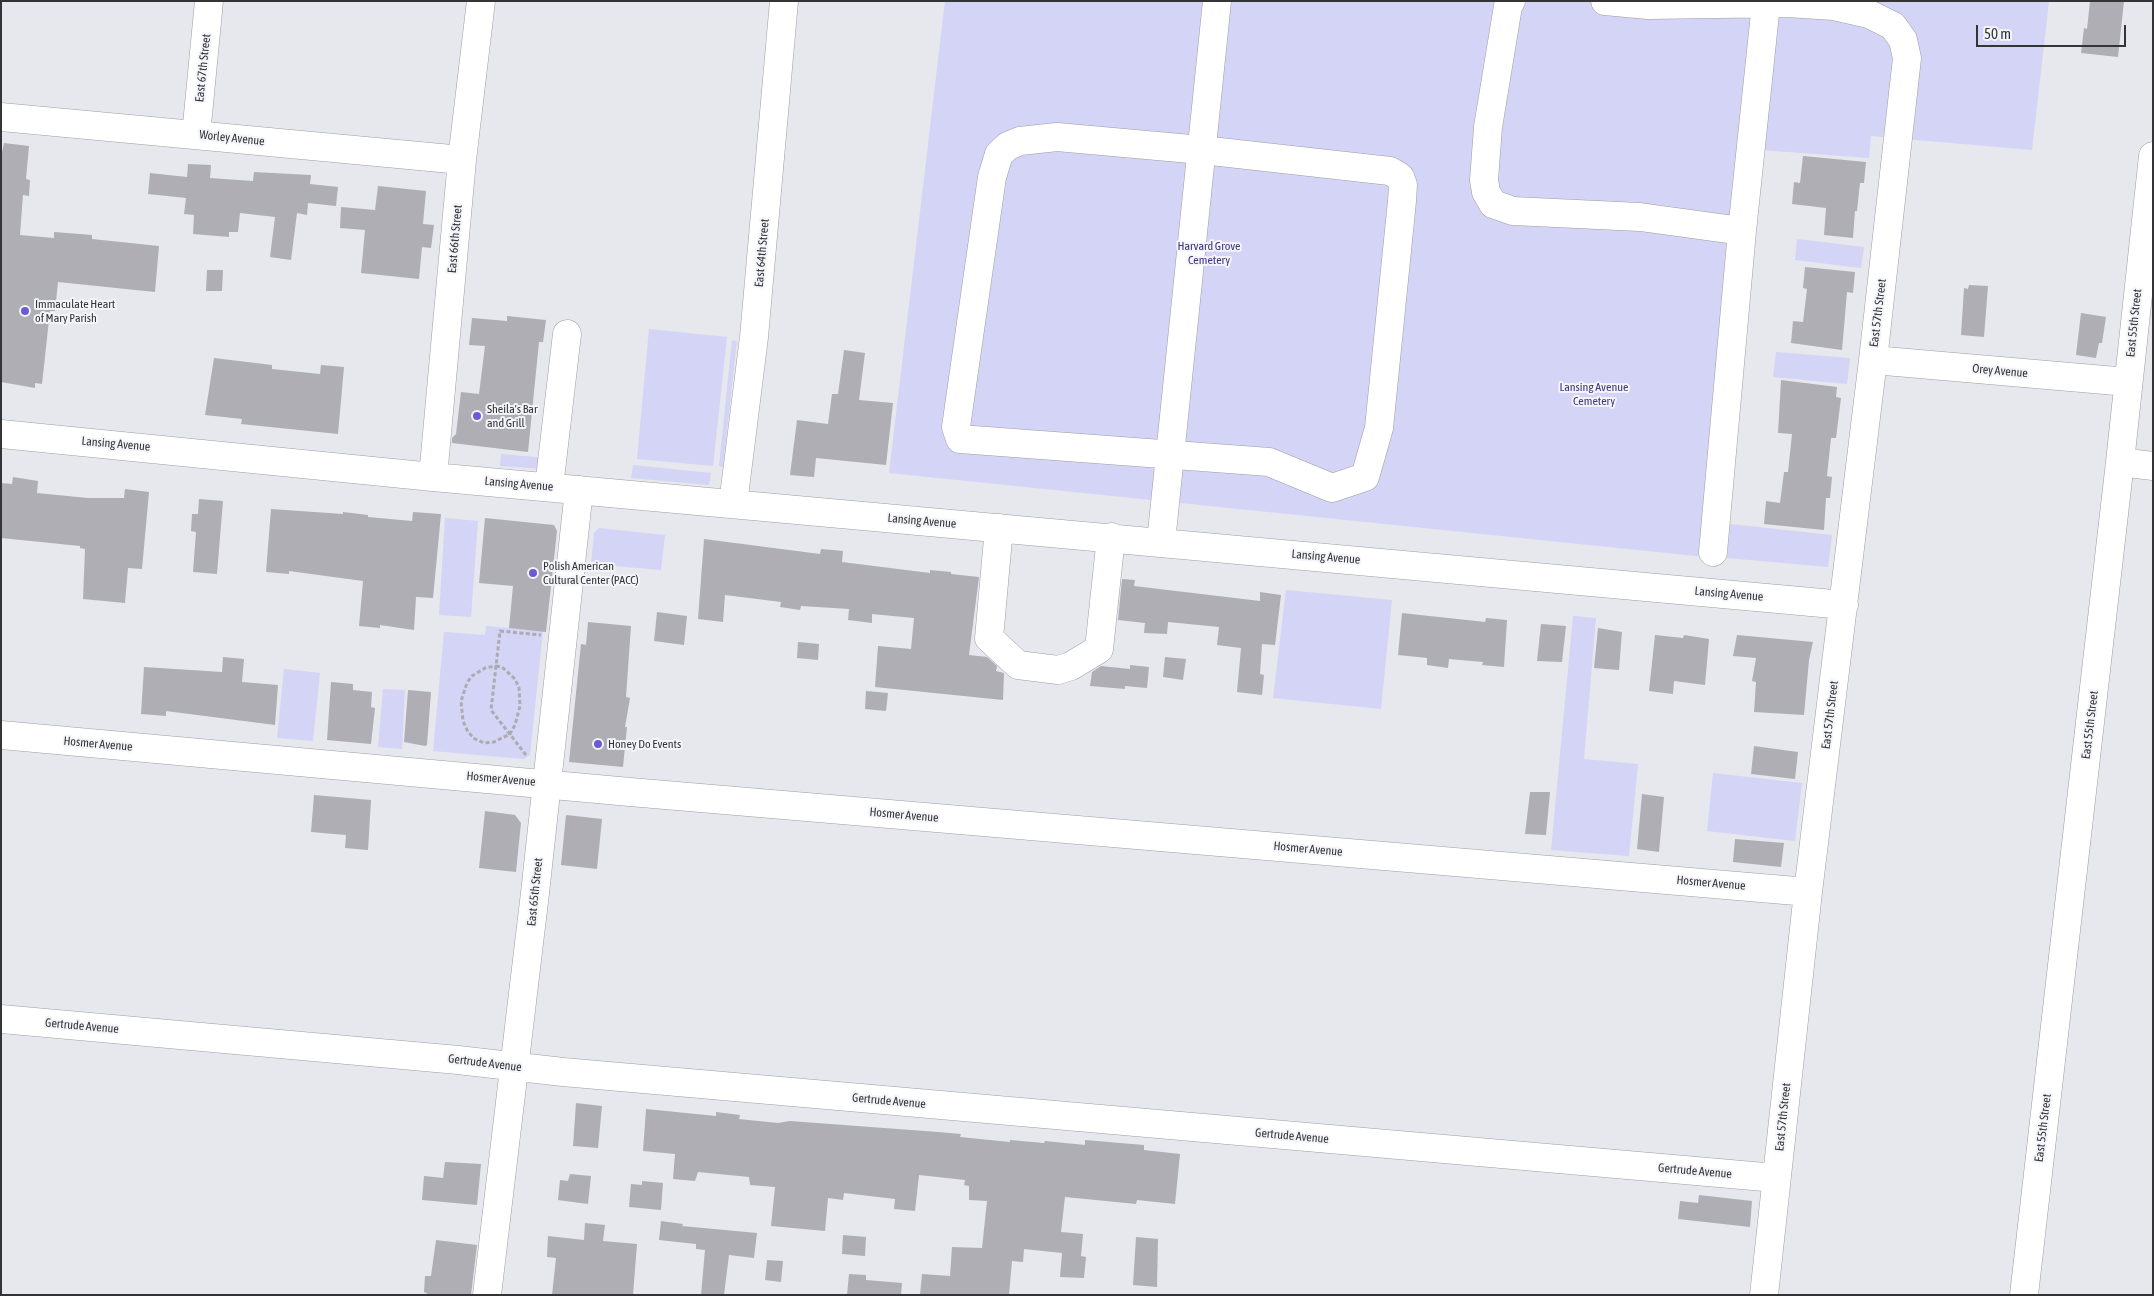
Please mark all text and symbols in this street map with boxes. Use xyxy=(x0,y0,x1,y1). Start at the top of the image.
scale bar xyxy=(1979,15,2129,47)
text: 50 m xyxy=(1984,25,2011,42)
street label: East 67th Street xyxy=(192,33,214,103)
street label: Worley Avenue xyxy=(199,127,265,149)
street label: East 66th Street xyxy=(445,204,465,274)
street label: East 64th Street xyxy=(752,218,772,288)
park label: Harvard Grove Cemetery xyxy=(1177,239,1241,267)
street label: East 57th Street xyxy=(1867,278,1889,348)
street label: East 55th Street xyxy=(2123,288,2145,358)
place label: Immaculate Heart of Mary Parish xyxy=(35,297,115,325)
marker: Immaculate Heart of Mary Parish xyxy=(19,305,31,317)
street label: Orey Avenue xyxy=(1972,361,2028,381)
park label: Lansing Avenue Cemetery xyxy=(1560,380,1628,408)
place label: Sheila's Bar and Grill xyxy=(487,402,537,430)
marker: Sheila's Bar and Grill xyxy=(471,410,483,422)
street label: Lansing Avenue xyxy=(81,434,151,454)
street label: Lansing Avenue xyxy=(484,474,554,494)
street label: Lansing Avenue xyxy=(887,511,957,531)
street label: Lansing Avenue xyxy=(1291,547,1361,567)
place label: Polish American Cultural Center (PACC) xyxy=(543,559,639,587)
marker: Polish American Cultural Center (PACC) xyxy=(527,567,539,579)
street label: Lansing Avenue xyxy=(1694,584,1764,604)
street label: East 57th Street xyxy=(1819,680,1841,750)
street label: East 55th Street xyxy=(2079,690,2101,760)
street label: Hosmer Avenue xyxy=(63,734,133,754)
place label: Honey Do Events xyxy=(608,737,681,751)
marker: Honey Do Events xyxy=(592,738,604,750)
street label: Hosmer Avenue xyxy=(466,769,536,789)
street label: Hosmer Avenue xyxy=(869,805,939,825)
street label: Hosmer Avenue xyxy=(1273,839,1343,859)
street label: East 65th Street xyxy=(524,857,546,927)
street label: Hosmer Avenue xyxy=(1676,873,1746,893)
street label: Gertrude Avenue xyxy=(45,1016,119,1036)
street label: Gertrude Avenue xyxy=(447,1051,523,1075)
street label: East 57th Street xyxy=(1772,1082,1794,1152)
street label: Gertrude Avenue xyxy=(852,1091,926,1111)
street label: East 55th Street xyxy=(2032,1093,2054,1163)
street label: Gertrude Avenue xyxy=(1255,1126,1329,1146)
street label: Gertrude Avenue xyxy=(1658,1161,1732,1181)

